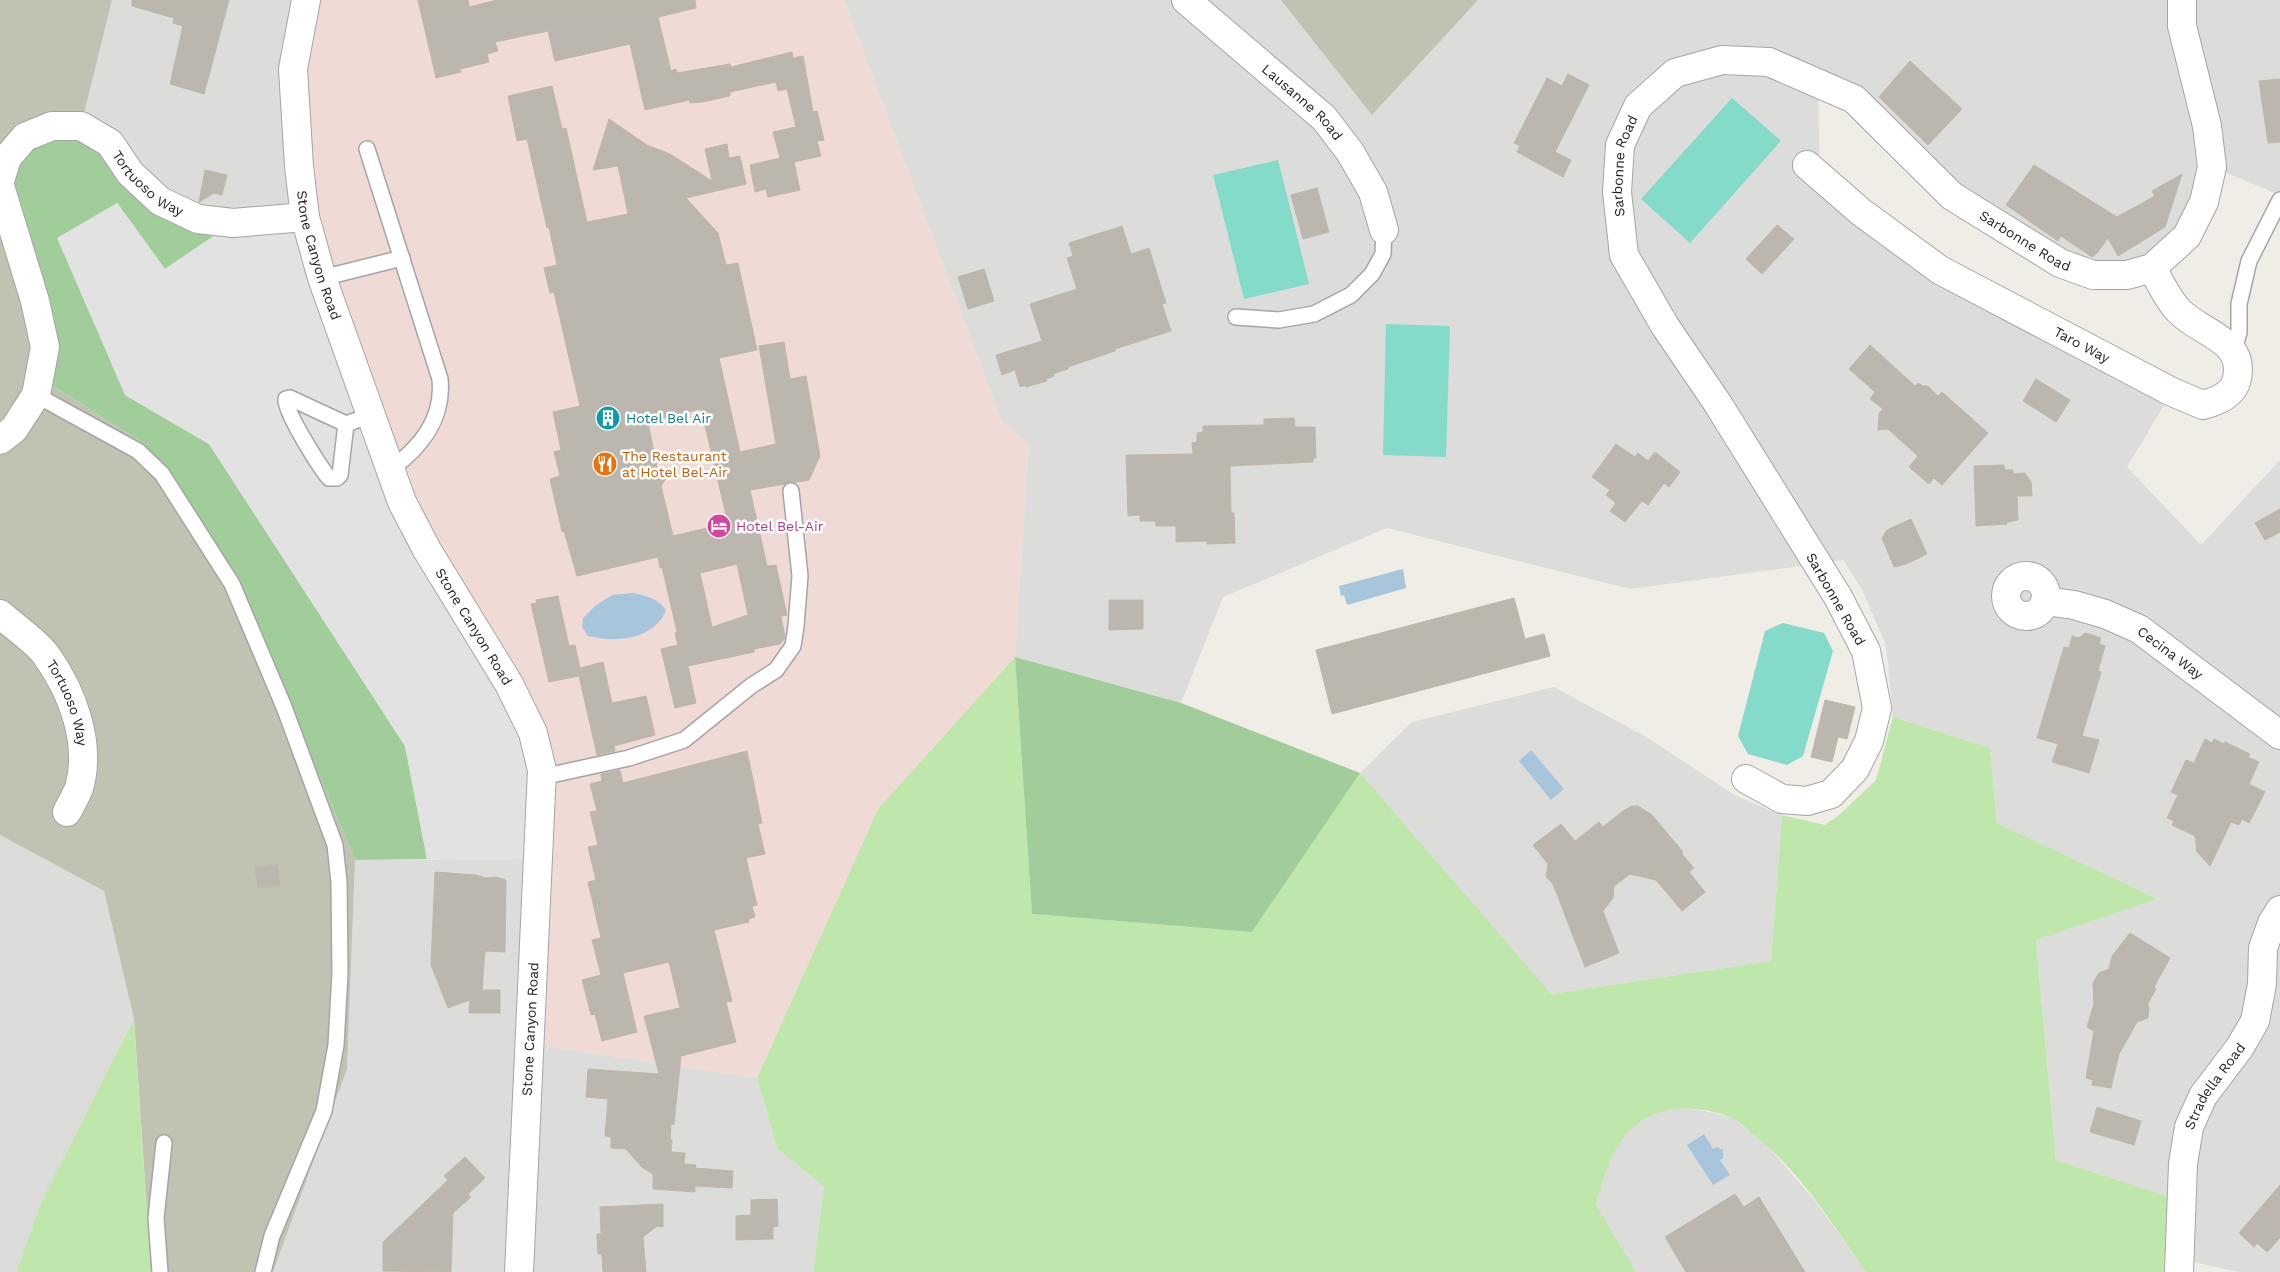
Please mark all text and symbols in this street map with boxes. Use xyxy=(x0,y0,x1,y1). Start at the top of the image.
street label: Lausanne Road xyxy=(1259,61,1346,143)
street label: Sarbonne Road xyxy=(1609,113,1641,218)
street label: Tortuoso Way xyxy=(109,148,187,219)
street label: Stone Canyon Road xyxy=(294,189,344,322)
street label: Sarbonne Road xyxy=(1977,207,2073,274)
street label: Taro Way xyxy=(2051,323,2113,366)
building icon: Hotel Bel Air xyxy=(595,405,621,431)
place label: Hotel Bel Air xyxy=(626,410,711,426)
place label: The Restaurant at Hotel Bel-Air xyxy=(622,448,728,480)
restaurant icon: The Restaurant at Hotel Bel-Air xyxy=(592,451,618,477)
hotel icon: Hotel Bel-Air xyxy=(706,513,732,539)
place label: Hotel Bel-Air xyxy=(736,518,824,534)
street label: Sarbonne Road xyxy=(1803,550,1869,648)
street label: Stone Canyon Road xyxy=(432,565,516,688)
street label: Cecina Way xyxy=(2135,623,2207,683)
street label: Tortuoso Way xyxy=(44,657,91,748)
street label: Stone Canyon Road xyxy=(519,962,541,1096)
street label: Stradella Road xyxy=(2181,1040,2248,1132)

